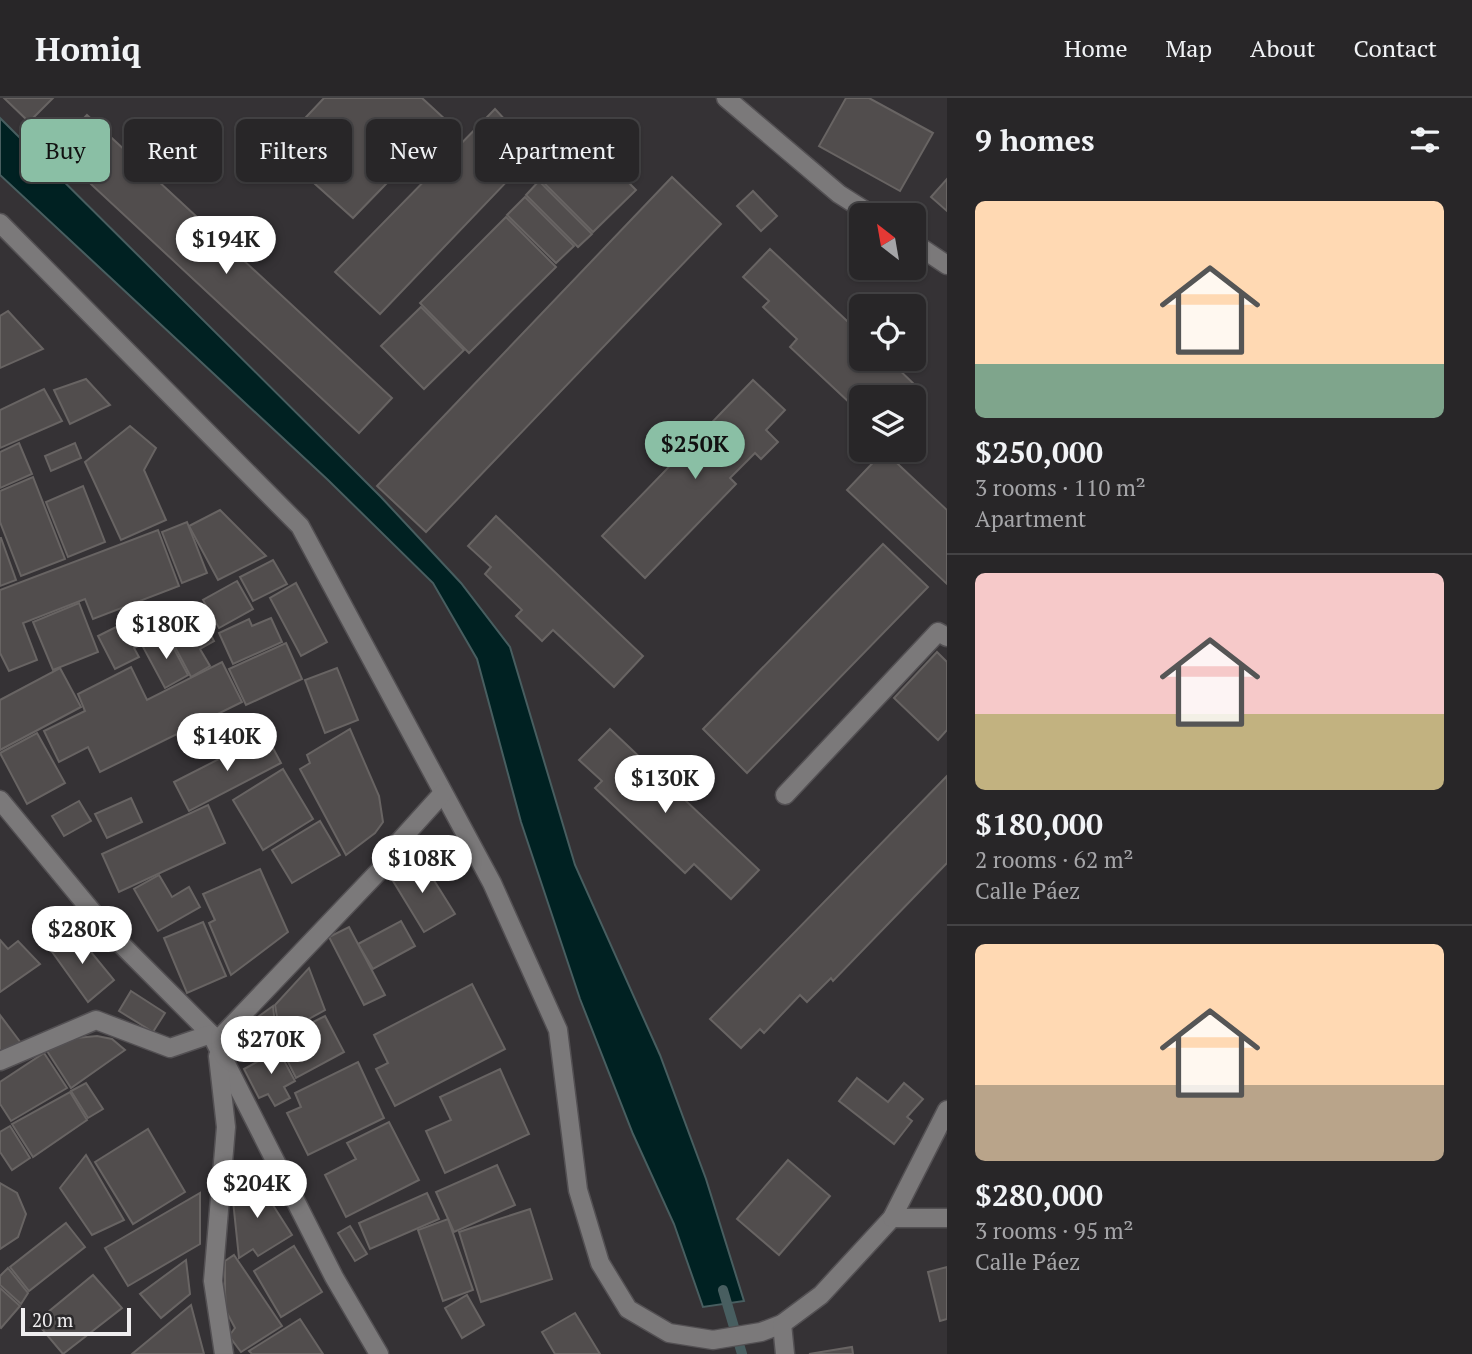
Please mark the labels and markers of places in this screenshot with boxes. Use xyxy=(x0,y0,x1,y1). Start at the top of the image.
pin: $194K xyxy=(177,216,275,276)
pin: $250K xyxy=(646,422,744,481)
pin: $180K xyxy=(117,602,215,661)
pin: $140K xyxy=(178,714,276,773)
pin: $130K xyxy=(616,756,714,815)
pin: $108K xyxy=(373,836,471,895)
pin: $280K xyxy=(33,906,131,966)
pin: $270K xyxy=(222,1016,320,1076)
pin: $204K xyxy=(208,1160,306,1220)

